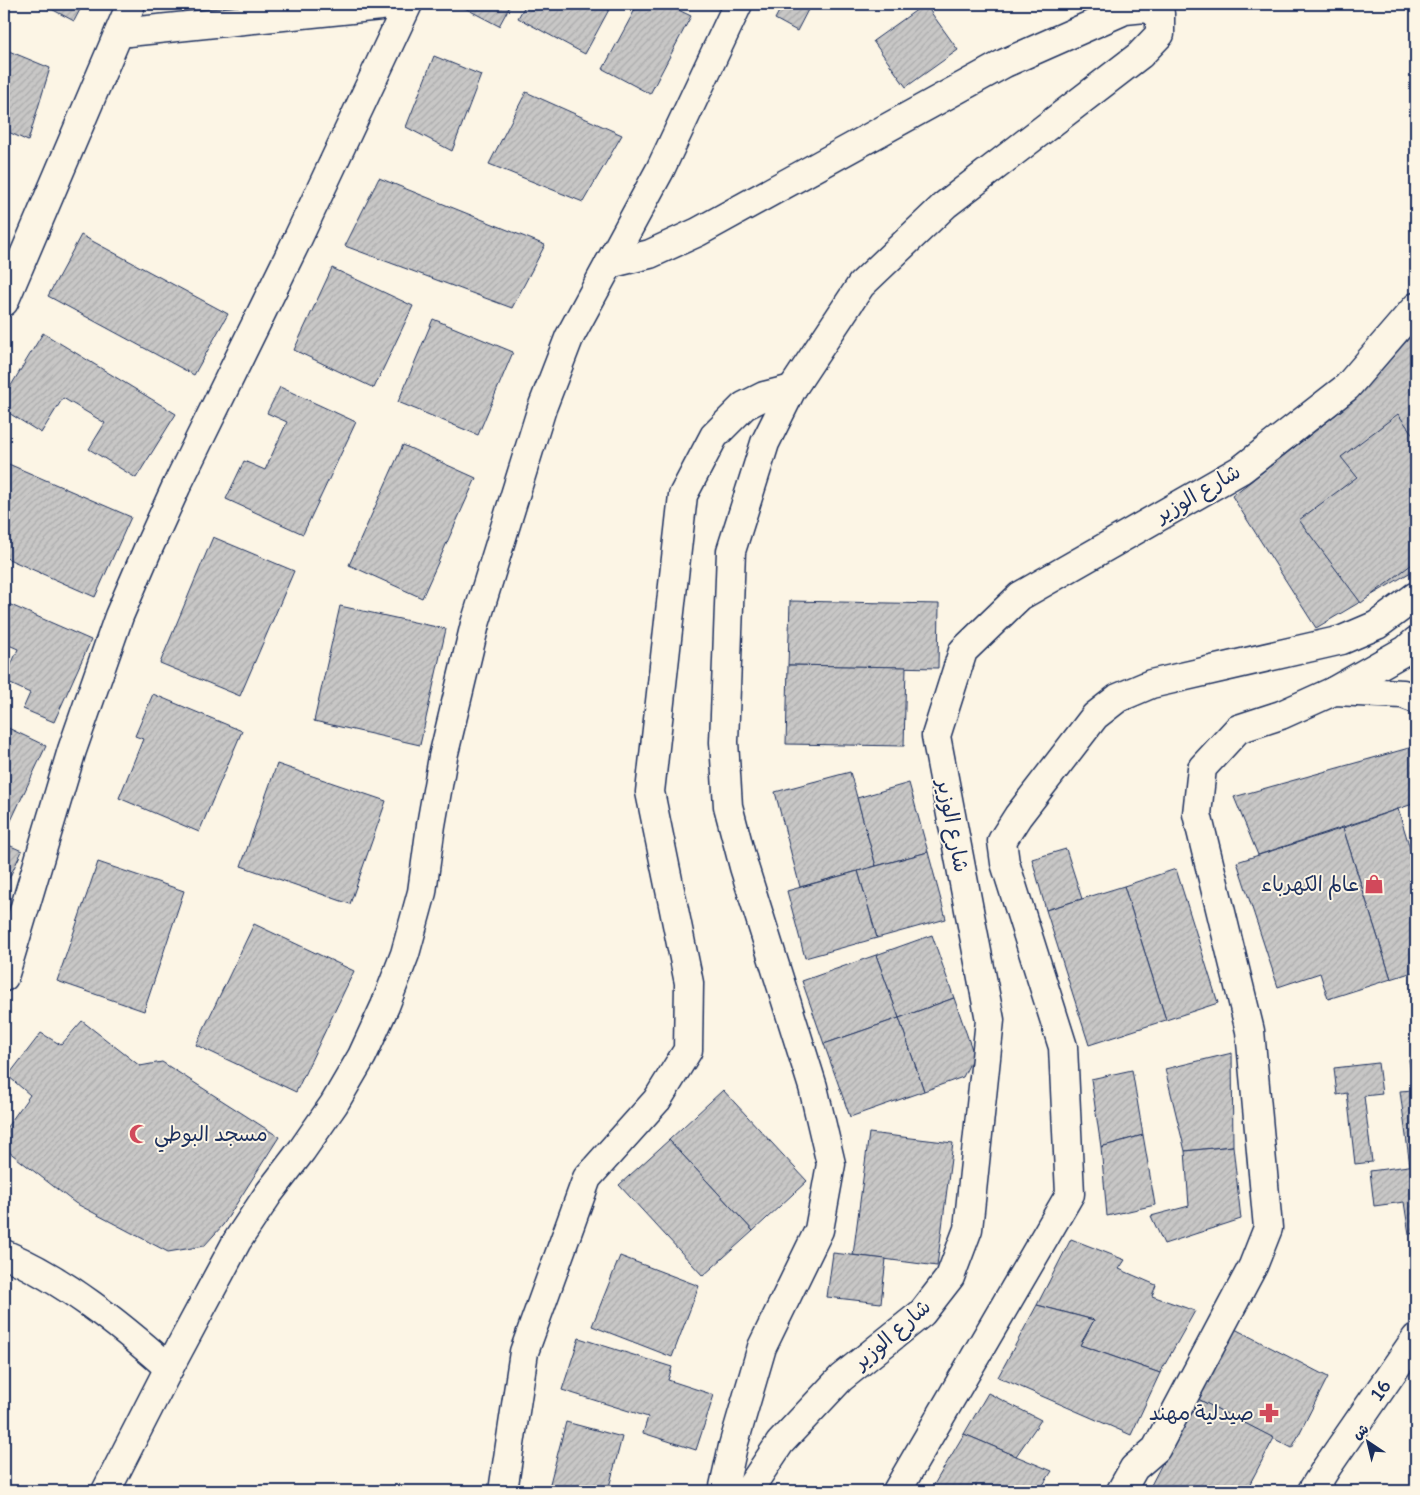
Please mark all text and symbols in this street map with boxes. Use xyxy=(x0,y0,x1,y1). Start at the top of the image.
street label: شارع الوزير xyxy=(1149,458,1246,530)
street label: شارع الوزير xyxy=(929,776,975,875)
place label: عالم الكهرباء xyxy=(1261,871,1359,900)
shop icon: عالم الكهرباء xyxy=(1363,873,1385,895)
place label: مسجد البوطي xyxy=(154,1121,268,1153)
mosque icon: مسجد البوطي xyxy=(128,1123,150,1145)
street label: شارع الوزير xyxy=(847,1293,937,1377)
street label: 16 xyxy=(1364,1374,1396,1405)
place label: صيدلية مهند xyxy=(1149,1400,1254,1425)
pharmacy icon: صيدلية مهند xyxy=(1258,1402,1280,1424)
north arrow xyxy=(1342,1418,1392,1468)
text: ش xyxy=(1350,1420,1372,1443)

